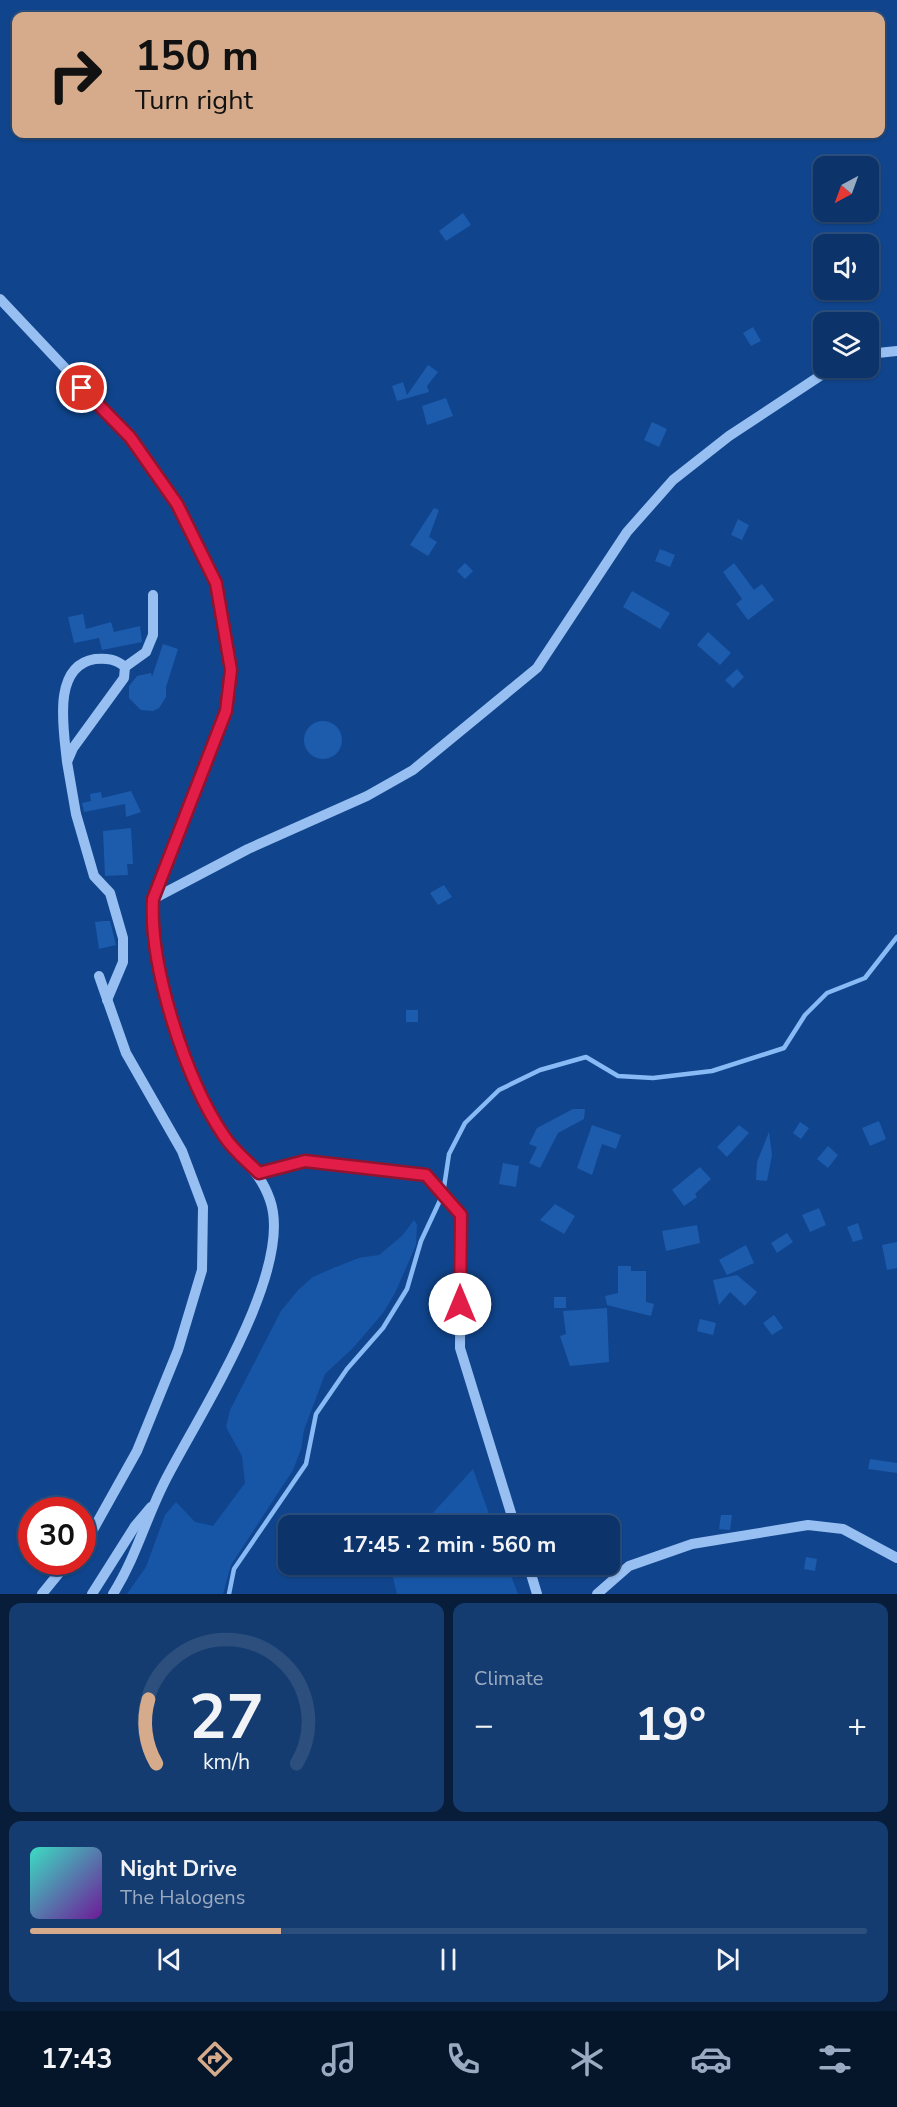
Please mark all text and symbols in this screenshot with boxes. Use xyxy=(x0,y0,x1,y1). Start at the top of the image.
text: 150 m xyxy=(135,28,259,85)
icon: right xyxy=(36,36,114,114)
text: Turn right xyxy=(135,82,253,119)
north arrow xyxy=(813,156,879,222)
map controls xyxy=(813,156,879,378)
button: sound xyxy=(813,234,879,300)
button: layers xyxy=(813,312,879,378)
pin xyxy=(56,362,107,413)
icon: arrive xyxy=(65,371,98,404)
position arrow xyxy=(428,1272,492,1336)
speed limit sign: 30 xyxy=(18,1497,96,1575)
text: 17:45 · 2 min · 560 m xyxy=(342,1530,556,1560)
text: Climate xyxy=(474,1665,543,1692)
text: 27 xyxy=(189,1675,264,1760)
text: 19° xyxy=(635,1695,706,1756)
text: − xyxy=(474,1703,494,1748)
text: + xyxy=(847,1703,867,1748)
text: km/h xyxy=(203,1748,250,1778)
text: Night Drive xyxy=(120,1854,237,1884)
text: The Halogens xyxy=(120,1884,245,1911)
icon: previous xyxy=(153,1943,186,1976)
icon: pause xyxy=(432,1943,465,1976)
icon: next xyxy=(711,1943,744,1976)
icon: directions xyxy=(194,2038,236,2080)
icon: music xyxy=(318,2038,360,2080)
icon: phone xyxy=(442,2038,484,2080)
icon: climate xyxy=(566,2038,608,2080)
icon: car xyxy=(690,2038,732,2080)
icon: filters xyxy=(814,2038,856,2080)
text: 17:43 xyxy=(41,2041,112,2078)

